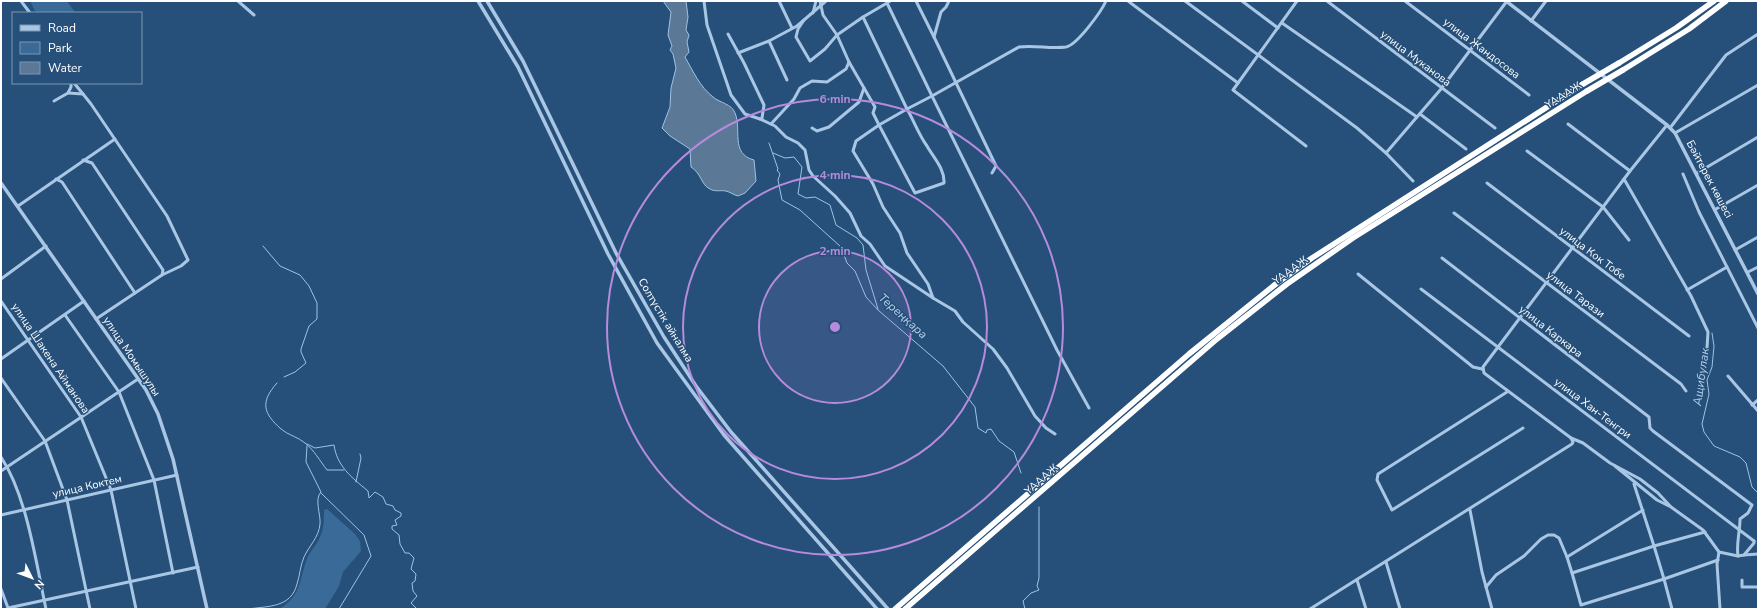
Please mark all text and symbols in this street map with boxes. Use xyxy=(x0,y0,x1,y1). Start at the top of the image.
legend xyxy=(12,12,142,84)
street label: улица Жандосова xyxy=(1440,15,1523,82)
text: Road xyxy=(48,20,76,36)
street label: улица Муканова xyxy=(1377,27,1454,90)
text: Park xyxy=(48,40,73,56)
text: Water xyxy=(48,60,82,76)
street label: ҮАААЖ xyxy=(1541,78,1585,113)
text: 6 min xyxy=(819,91,851,107)
street label: Бәйтерек көшесі xyxy=(1683,138,1736,221)
text: 4 min xyxy=(819,167,851,183)
street label: улица Кок Тобе xyxy=(1556,223,1629,283)
text: 2 min xyxy=(819,243,851,259)
street label: ҮАААЖ xyxy=(1269,252,1311,289)
street label: улица Тарази xyxy=(1543,267,1608,321)
street label: Солтүстік айналма xyxy=(634,275,697,365)
water label: Тереңқара xyxy=(875,290,931,342)
street label: улица Шакена Айманова xyxy=(8,300,93,417)
street label: улица Каркара xyxy=(1516,302,1586,361)
street label: улица Момышулы xyxy=(99,314,164,399)
centre of rings xyxy=(828,320,842,334)
water label: Ащибулак xyxy=(1689,347,1713,408)
street label: улица Хан-Тенгри xyxy=(1551,374,1634,442)
street label: ҮАААЖ xyxy=(1020,460,1062,499)
street label: улица Коктем xyxy=(51,471,123,502)
north arrow xyxy=(12,558,52,598)
text: N xyxy=(31,576,47,592)

